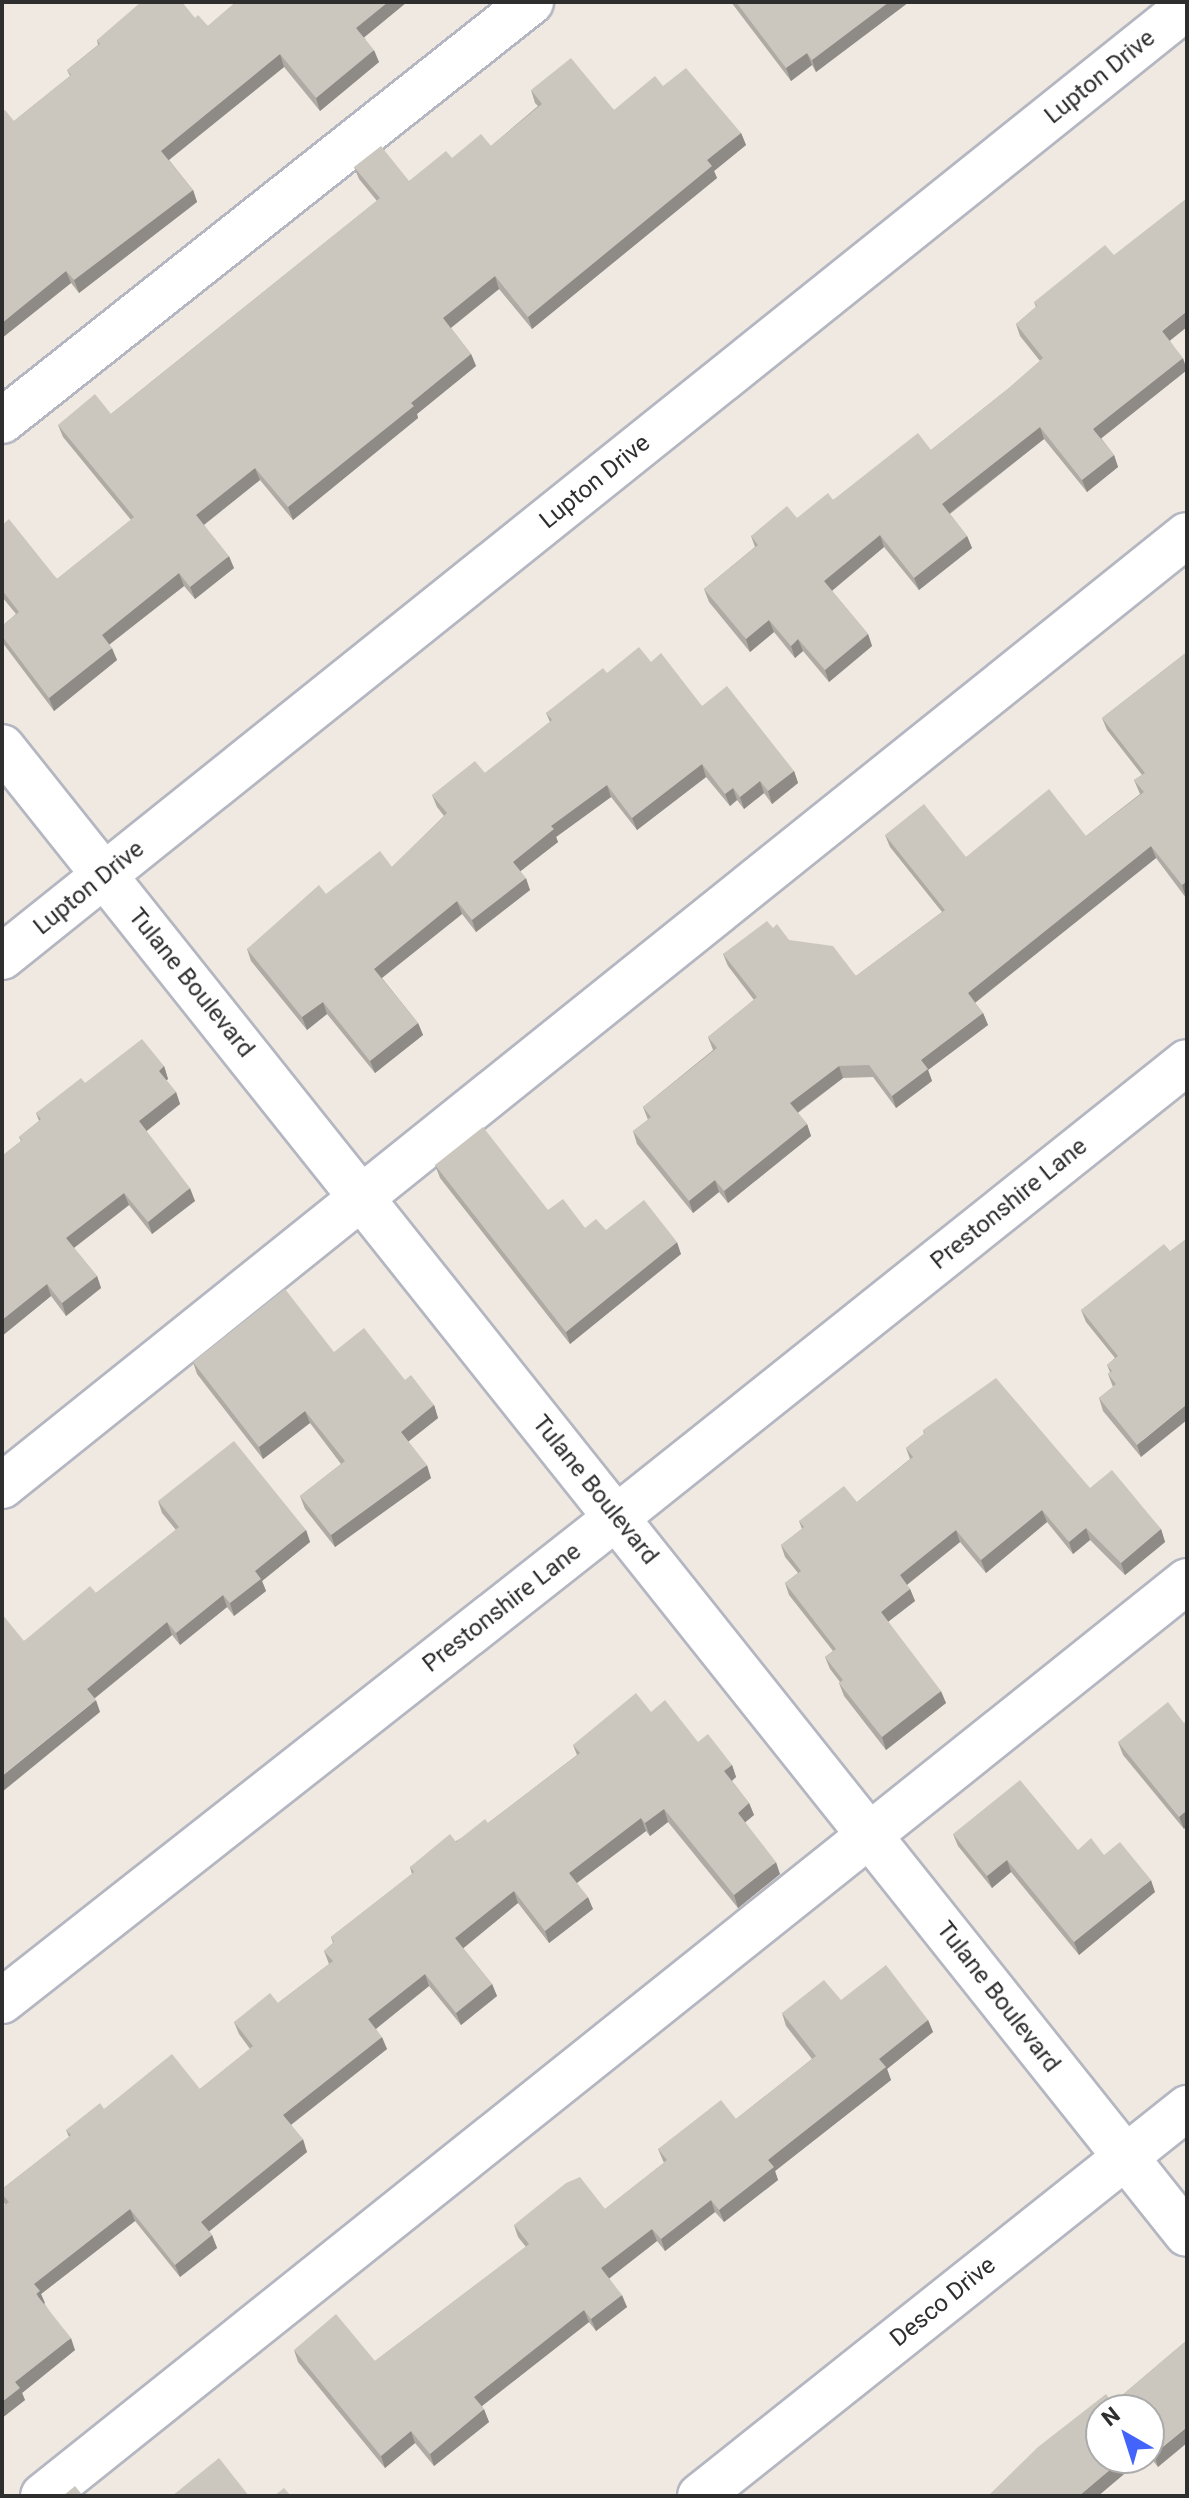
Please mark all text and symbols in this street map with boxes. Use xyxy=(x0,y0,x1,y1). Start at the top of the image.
street label: Lupton Drive xyxy=(1039,24,1161,130)
street label: Lupton Drive xyxy=(534,429,656,535)
street label: Lupton Drive xyxy=(28,835,150,941)
street label: Tulane Boulevard xyxy=(122,903,260,1063)
street label: Prestonshire Lane xyxy=(925,1132,1093,1276)
street label: Tulane Boulevard xyxy=(526,1410,664,1570)
street label: Prestonshire Lane xyxy=(417,1537,587,1679)
street label: Tulane Boulevard xyxy=(930,1916,1066,2078)
street label: Desco Drive xyxy=(885,2251,1001,2353)
north arrow xyxy=(1085,2394,1165,2474)
text: N xyxy=(1097,2402,1125,2431)

